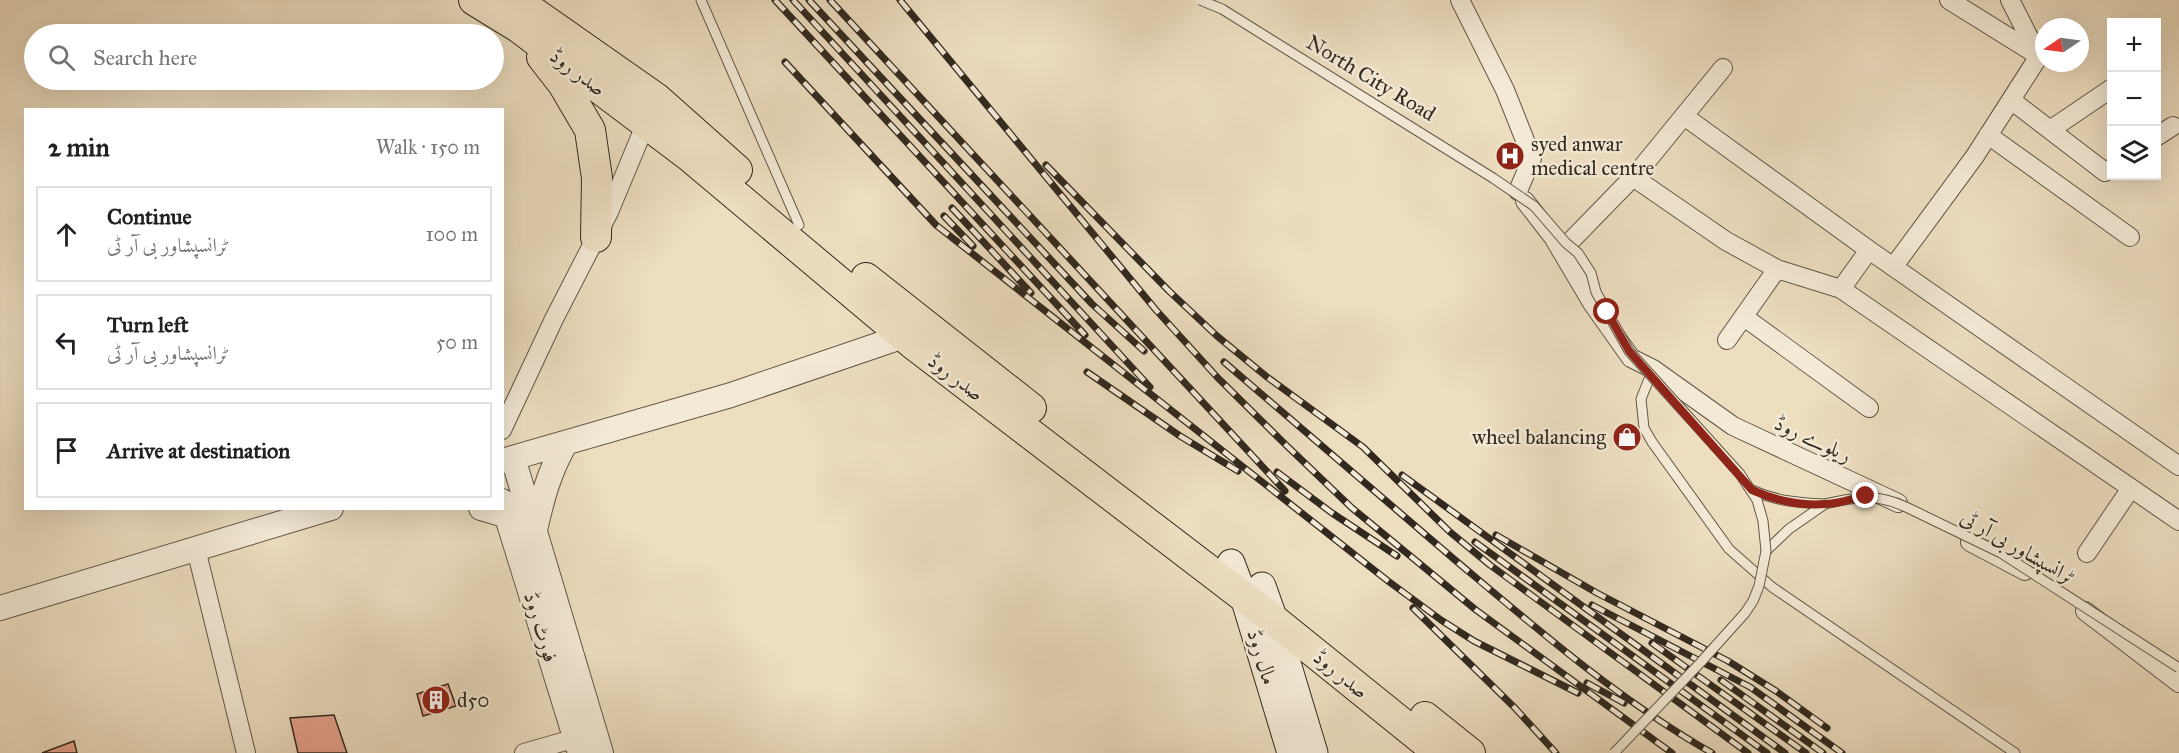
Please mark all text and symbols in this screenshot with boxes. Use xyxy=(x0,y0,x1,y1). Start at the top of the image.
north arrow xyxy=(2035,18,2089,72)
map controls xyxy=(2107,18,2161,180)
button: + xyxy=(2107,18,2161,72)
search box xyxy=(24,24,504,90)
street label: North City Road xyxy=(1302,29,1441,127)
icon: search xyxy=(45,41,78,74)
street label: صدر روڈ xyxy=(545,42,611,102)
text: Search here xyxy=(93,44,197,71)
button: − xyxy=(2107,72,2161,126)
button: layers xyxy=(2107,126,2161,180)
text: 2 min xyxy=(48,131,109,163)
place label: syed anwar medical centre xyxy=(1531,131,1655,181)
text: Walk · 150 m xyxy=(376,135,480,159)
hospital icon: syed anwar medical centre xyxy=(1494,140,1526,172)
text: Continue xyxy=(107,203,192,230)
icon: ahead xyxy=(50,218,83,251)
text: 100 m xyxy=(426,222,478,246)
text: ٹرانسپشاور بی آر ٹی xyxy=(107,233,229,257)
route start xyxy=(1593,298,1619,324)
text: Turn left xyxy=(107,311,189,338)
icon: left xyxy=(50,326,83,359)
text: 50 m xyxy=(436,330,478,354)
text: ٹرانسپشاور بی آر ٹی xyxy=(107,341,229,365)
street label: صدر روڈ xyxy=(923,347,989,407)
street label: ریلوے روڈ xyxy=(1770,410,1856,468)
shop icon: wheel balancing xyxy=(1611,421,1643,453)
place label: wheel balancing xyxy=(1472,424,1606,450)
icon: arrive xyxy=(50,434,83,467)
text: Arrive at destination xyxy=(107,437,290,464)
route end xyxy=(1852,482,1878,508)
street label: ٹرانسپشاور بی آر ٹی xyxy=(1955,504,2080,592)
street label: فورٹ روڈ xyxy=(518,589,564,665)
street label: مال روڈ xyxy=(1241,626,1283,688)
street label: صدر روڈ xyxy=(1308,644,1374,704)
building icon: d50 xyxy=(420,684,452,716)
place label: d50 xyxy=(457,687,490,713)

